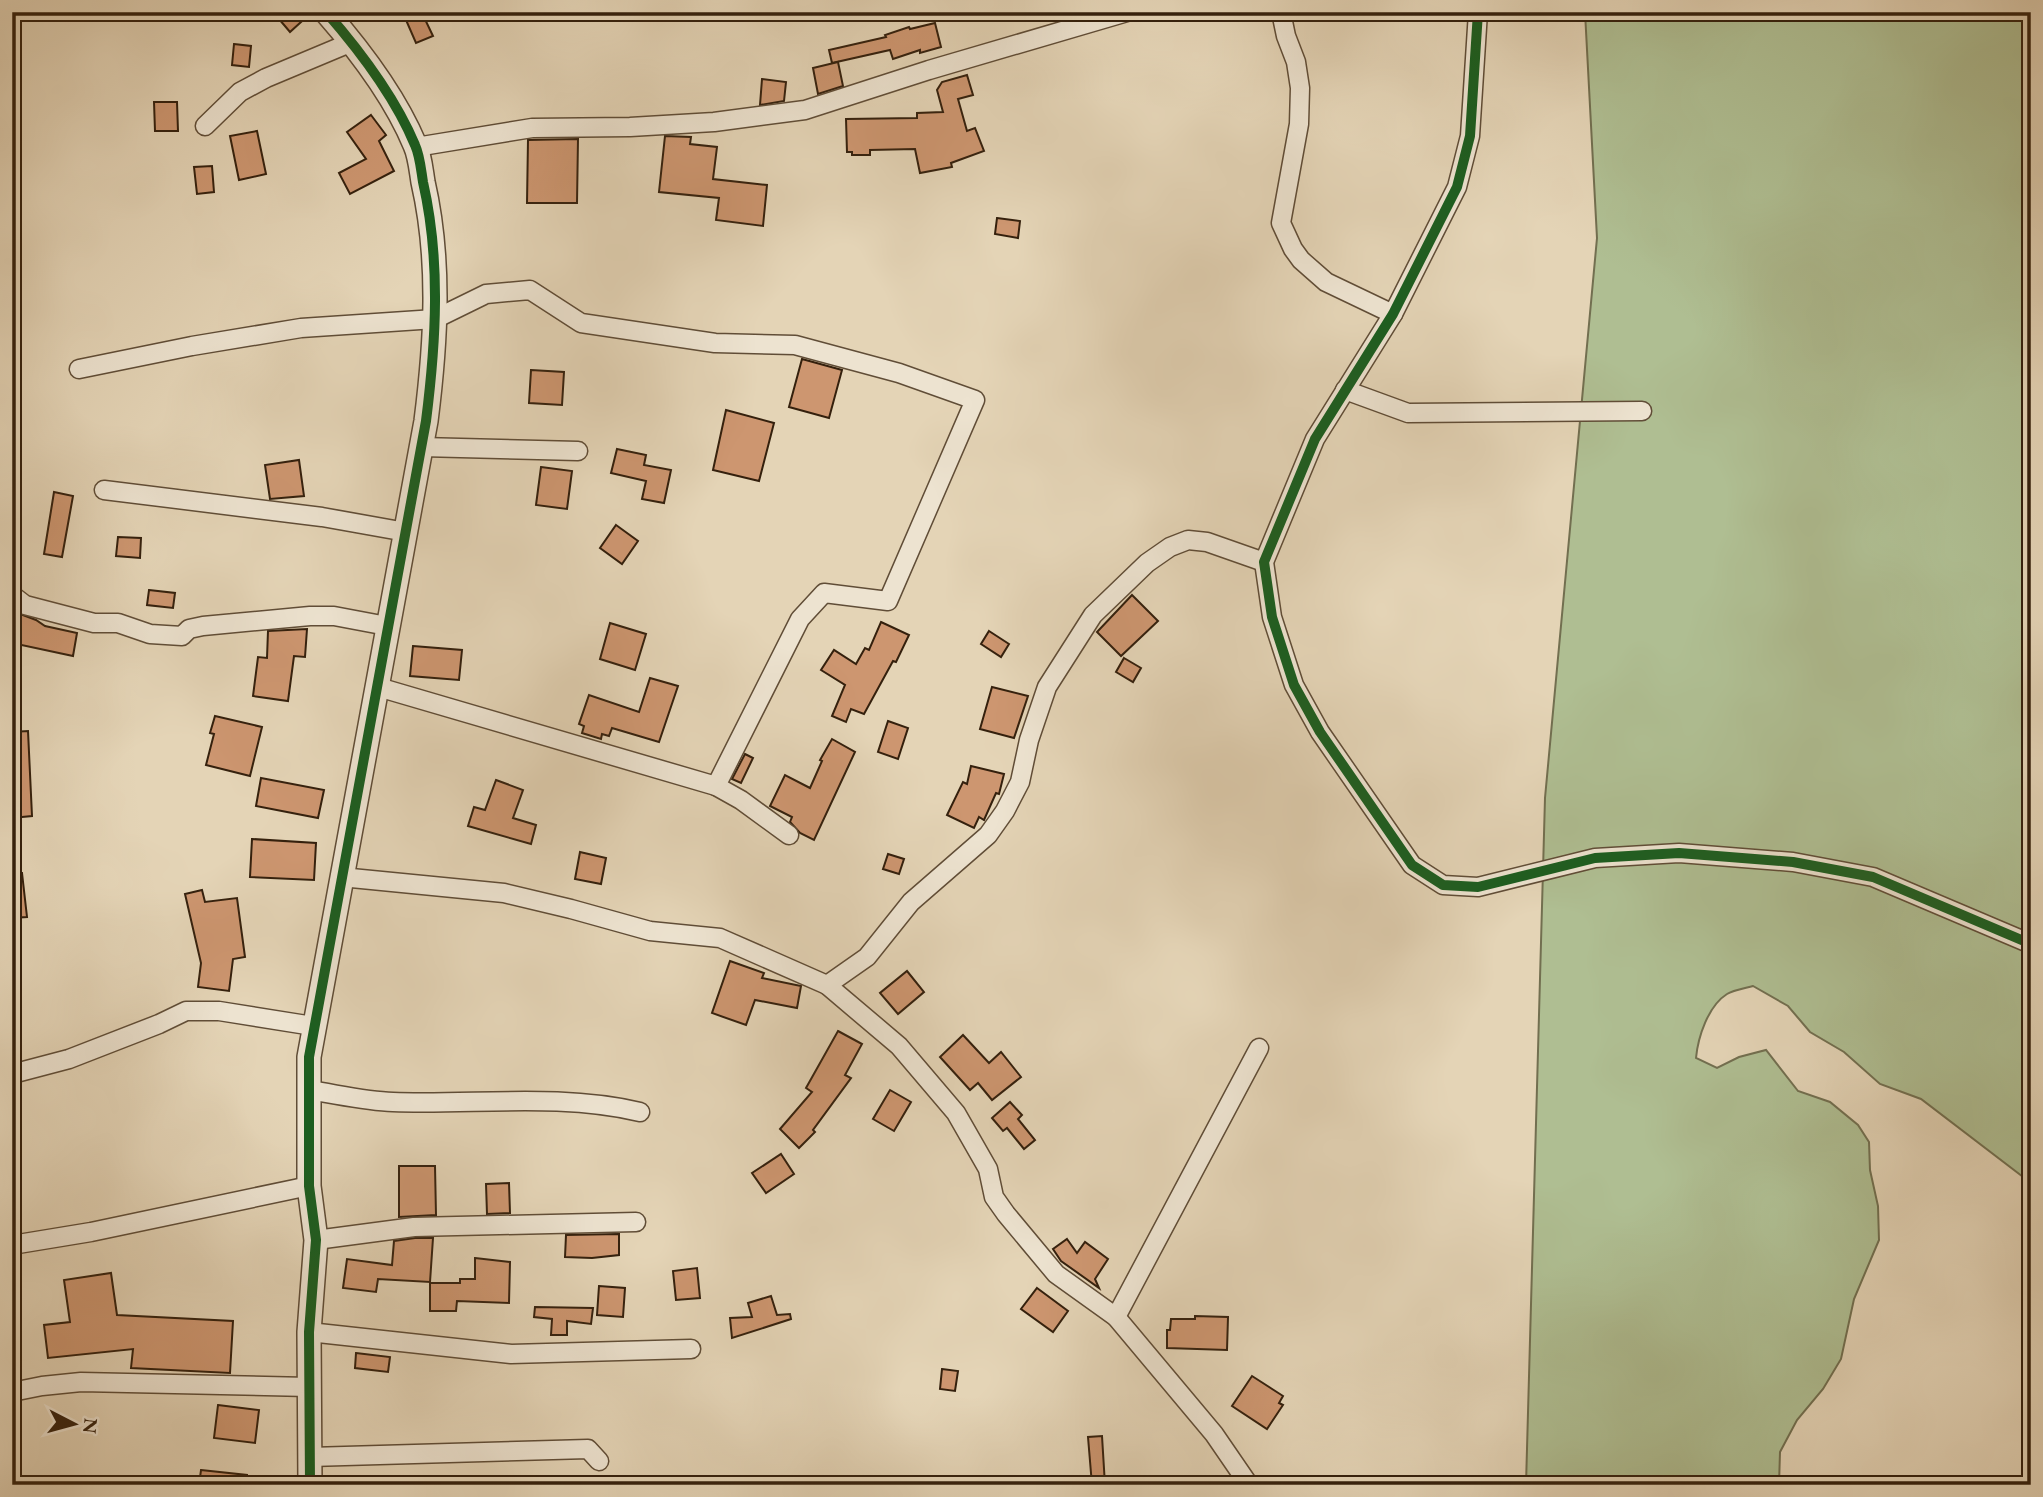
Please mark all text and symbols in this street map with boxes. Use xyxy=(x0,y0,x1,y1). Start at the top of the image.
north arrow xyxy=(38,1388,108,1458)
text: N xyxy=(77,1417,104,1435)

